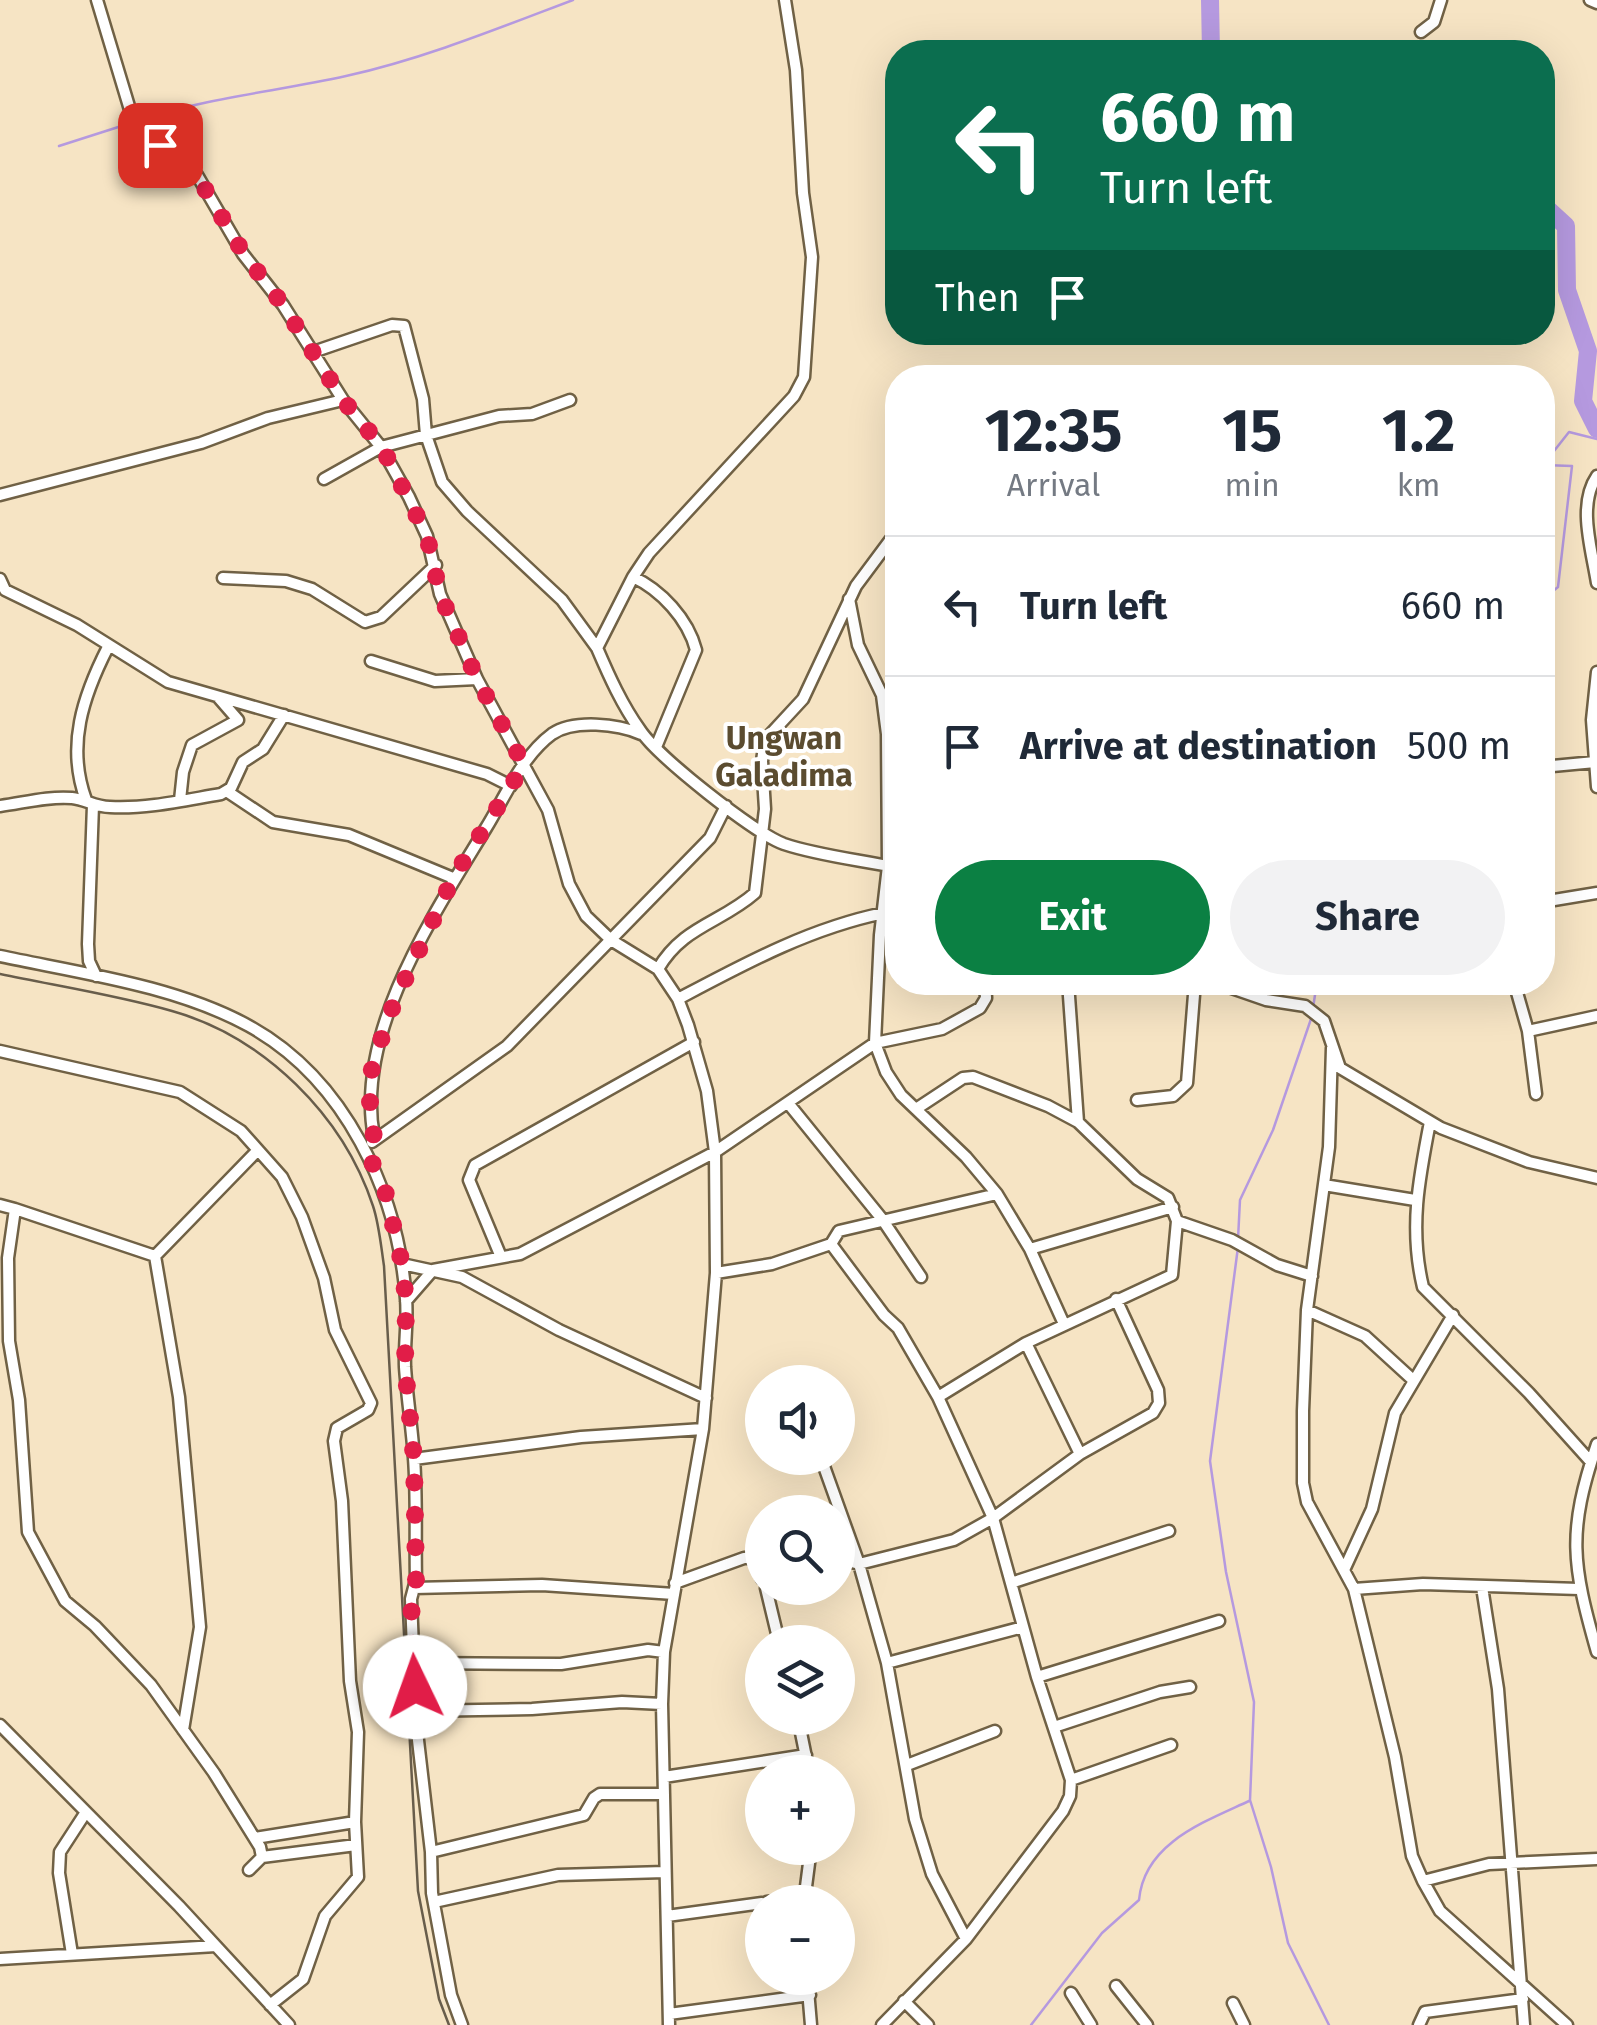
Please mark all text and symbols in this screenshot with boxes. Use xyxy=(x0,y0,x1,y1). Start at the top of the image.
text: 660 m xyxy=(1100,76,1296,160)
icon: left xyxy=(935,80,1065,210)
pin xyxy=(118,103,203,188)
icon: arrive xyxy=(133,118,188,173)
text: Turn left xyxy=(1100,161,1272,215)
icon: arrive xyxy=(1040,270,1095,325)
text: Then xyxy=(935,275,1020,321)
text: 12:35 xyxy=(985,395,1122,467)
text: 15 xyxy=(1222,395,1282,467)
text: 1.2 xyxy=(1382,395,1455,467)
text: Arrival xyxy=(1007,466,1100,504)
text: min xyxy=(1225,466,1280,504)
text: km xyxy=(1397,466,1440,504)
icon: left xyxy=(935,579,990,634)
text: Turn left xyxy=(1020,583,1167,629)
text: 660 m xyxy=(1401,583,1505,629)
district label: Ungwan Galadima xyxy=(715,719,853,794)
icon: arrive xyxy=(935,719,990,774)
text: Arrive at destination xyxy=(1020,723,1377,769)
text: 500 m xyxy=(1407,723,1511,769)
button: Exit xyxy=(935,860,1210,975)
button: Share xyxy=(1230,860,1505,975)
map controls xyxy=(745,1365,855,1995)
button: sound xyxy=(745,1365,855,1475)
button: search xyxy=(745,1495,855,1605)
button: layers xyxy=(745,1625,855,1735)
position arrow xyxy=(363,1635,467,1739)
button: + xyxy=(745,1755,855,1865)
button: − xyxy=(745,1885,855,1995)

